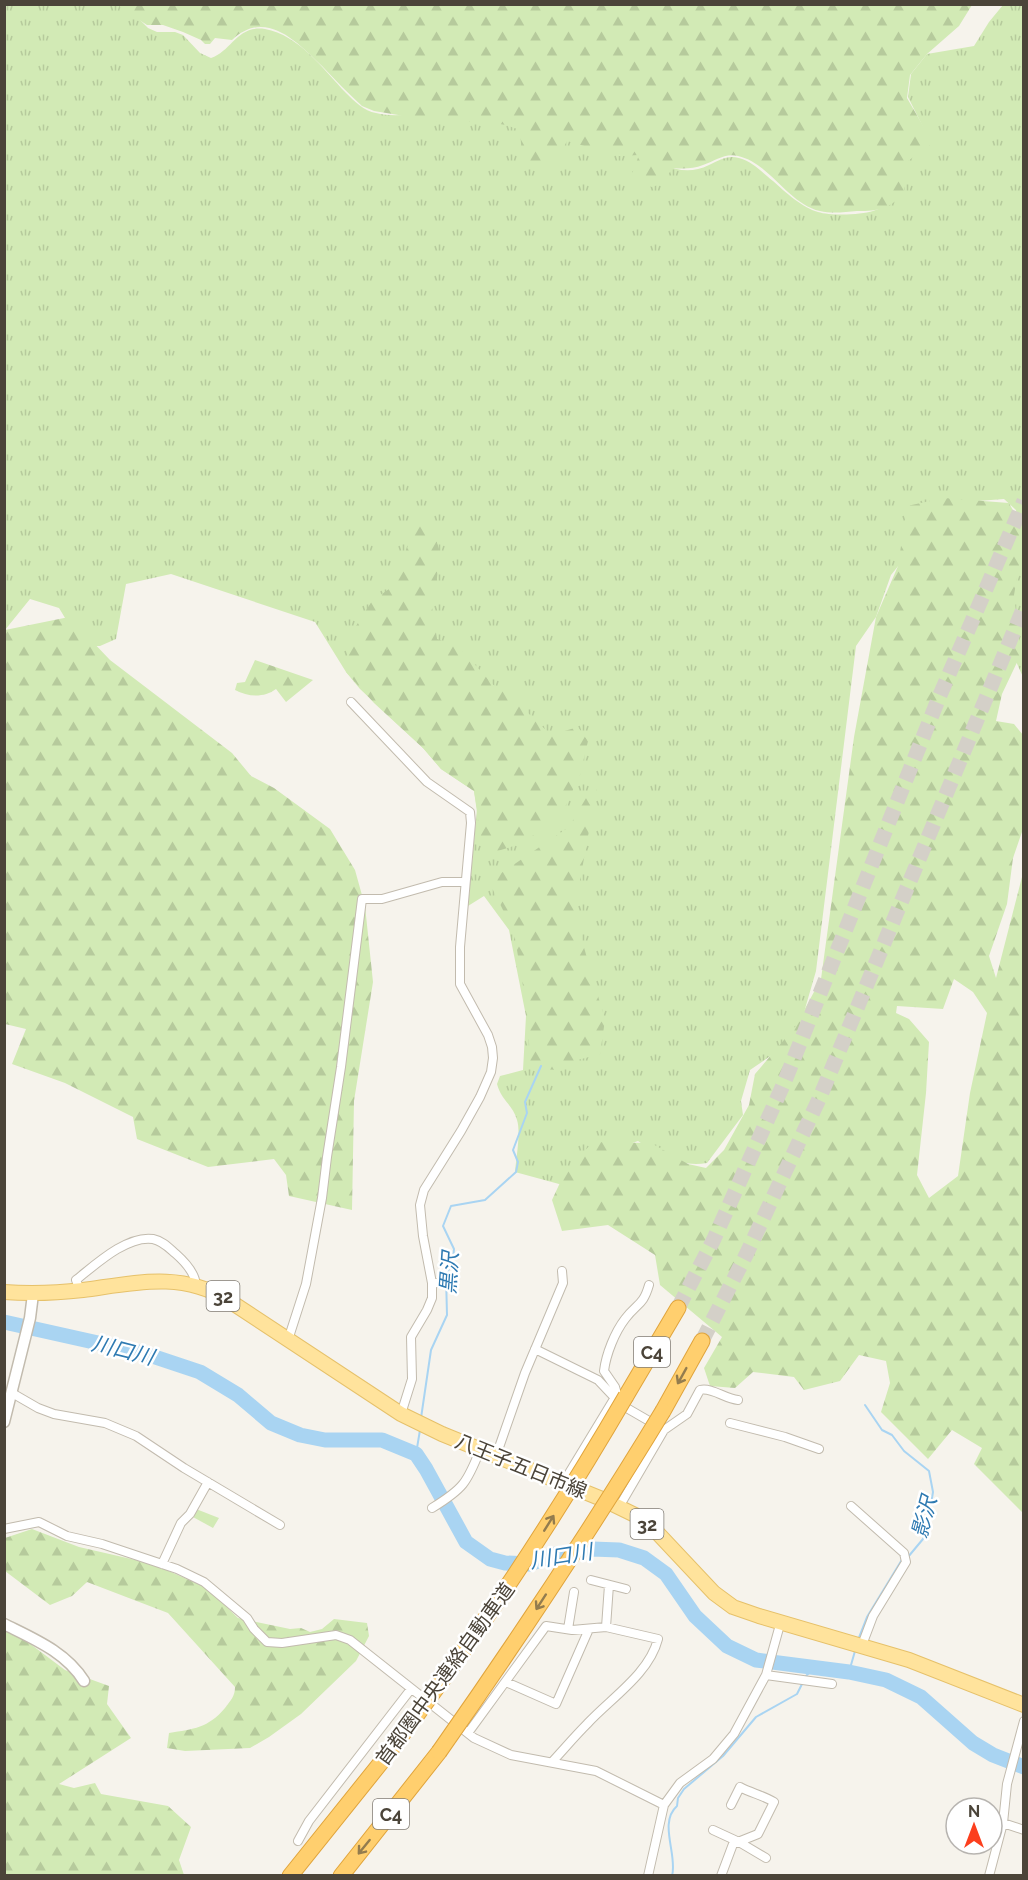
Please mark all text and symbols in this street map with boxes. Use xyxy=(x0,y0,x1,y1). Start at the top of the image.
water label: 黒沢 xyxy=(435,1248,463,1295)
road number: 32 xyxy=(206,1281,240,1311)
water label: 川口川 xyxy=(89,1330,159,1370)
road number: C4 xyxy=(634,1337,670,1367)
one-way arrow xyxy=(676,1367,688,1384)
street label: 八王子五日市線 xyxy=(452,1429,590,1503)
water label: 影沢 xyxy=(906,1491,942,1541)
road number: 32 xyxy=(630,1509,664,1539)
one-way arrow xyxy=(543,1515,556,1532)
water label: 川口川 xyxy=(528,1538,596,1573)
street label: 首都圏中央連絡自動車道 xyxy=(371,1578,519,1770)
one-way arrow xyxy=(535,1593,547,1610)
north arrow xyxy=(944,1796,1004,1856)
road number: C4 xyxy=(373,1799,409,1829)
text: N xyxy=(968,1802,980,1821)
one-way arrow xyxy=(357,1839,370,1855)

